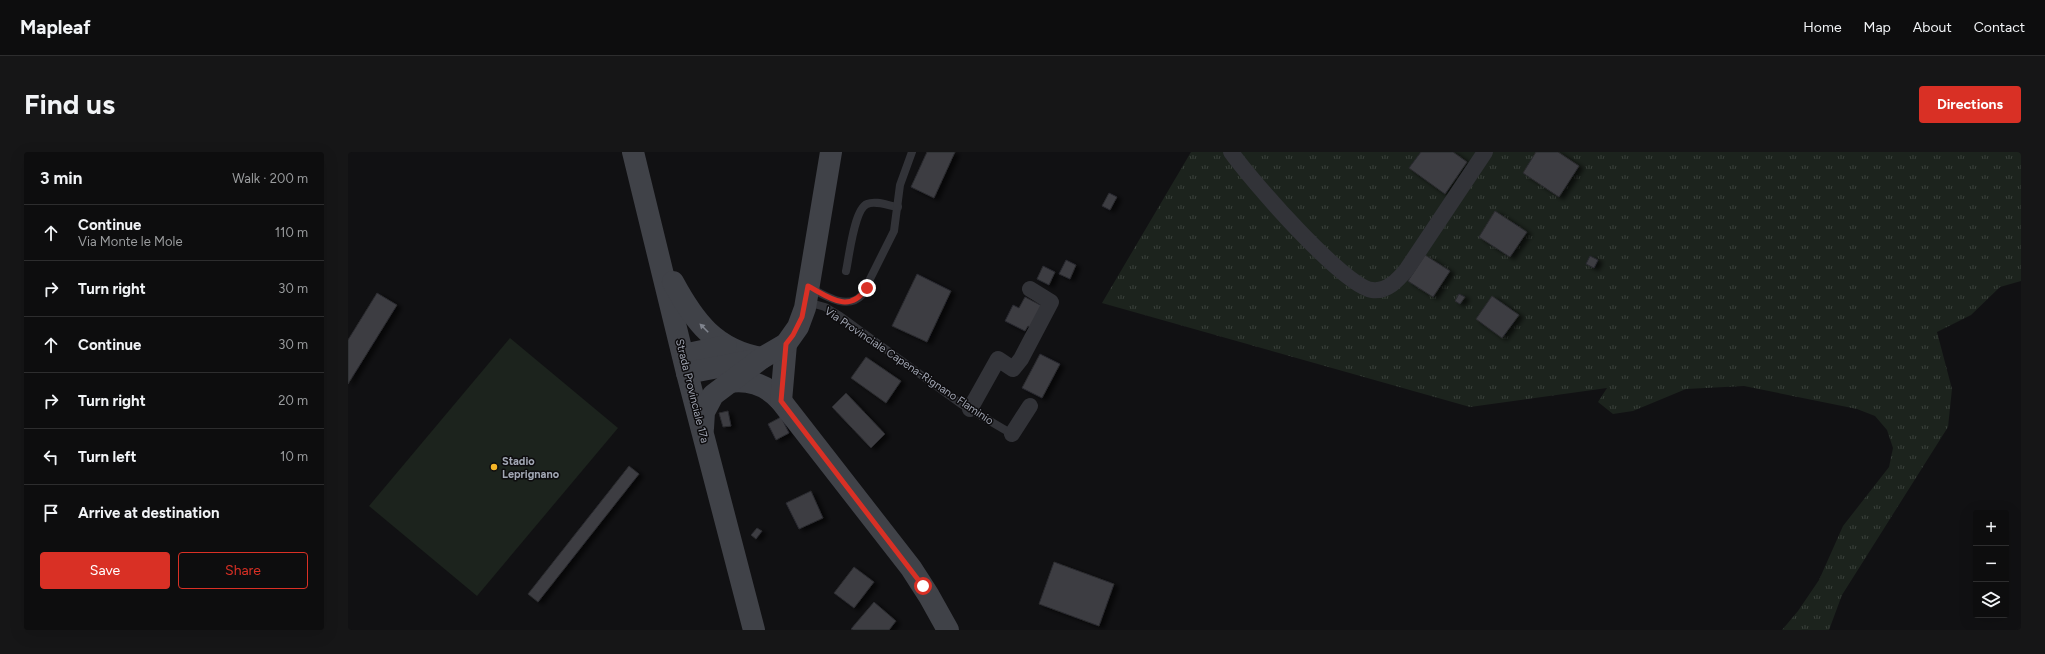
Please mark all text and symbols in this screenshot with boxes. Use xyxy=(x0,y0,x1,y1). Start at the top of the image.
text: Mapleaf xyxy=(20,16,91,39)
text: Home xyxy=(1803,19,1842,36)
text: Map xyxy=(1864,19,1891,36)
text: About xyxy=(1913,19,1952,36)
text: Contact xyxy=(1974,19,2025,36)
button: Directions xyxy=(1919,86,2021,123)
text: Find us xyxy=(24,87,115,121)
text: 3 min xyxy=(40,168,82,188)
text: Walk · 200 m xyxy=(232,171,308,186)
text: Continue xyxy=(78,216,141,234)
icon: ahead xyxy=(40,222,62,244)
text: 110 m xyxy=(275,225,308,240)
text: Via Monte le Mole xyxy=(78,234,183,249)
icon: right xyxy=(40,278,62,300)
route end xyxy=(858,279,876,297)
text: Turn right xyxy=(78,280,146,298)
text: 30 m xyxy=(278,281,308,296)
street label: Via Provinciale Capena-Rignano Flaminio xyxy=(822,304,996,428)
one-way arrow xyxy=(699,323,709,333)
icon: ahead xyxy=(40,334,62,356)
text: Continue xyxy=(78,336,141,354)
text: 30 m xyxy=(278,337,308,352)
street label: Strada Provinciale 17a xyxy=(673,338,711,444)
icon: right xyxy=(40,390,62,412)
text: Turn right xyxy=(78,392,146,410)
text: 20 m xyxy=(278,393,308,408)
icon: left xyxy=(40,446,62,468)
text: Turn left xyxy=(78,448,136,466)
text: 10 m xyxy=(280,449,308,464)
place label: Stadio Leprignano xyxy=(502,455,560,481)
marker: Stadio Leprignano xyxy=(489,462,499,472)
icon: arrive xyxy=(40,502,62,524)
text: Arrive at destination xyxy=(78,504,219,522)
map controls xyxy=(1973,510,2009,618)
button: + xyxy=(1973,510,2009,546)
button: − xyxy=(1973,546,2009,582)
button: Save xyxy=(40,552,170,589)
button: Share xyxy=(178,552,308,589)
route start xyxy=(914,577,932,595)
button: layers xyxy=(1973,582,2009,618)

